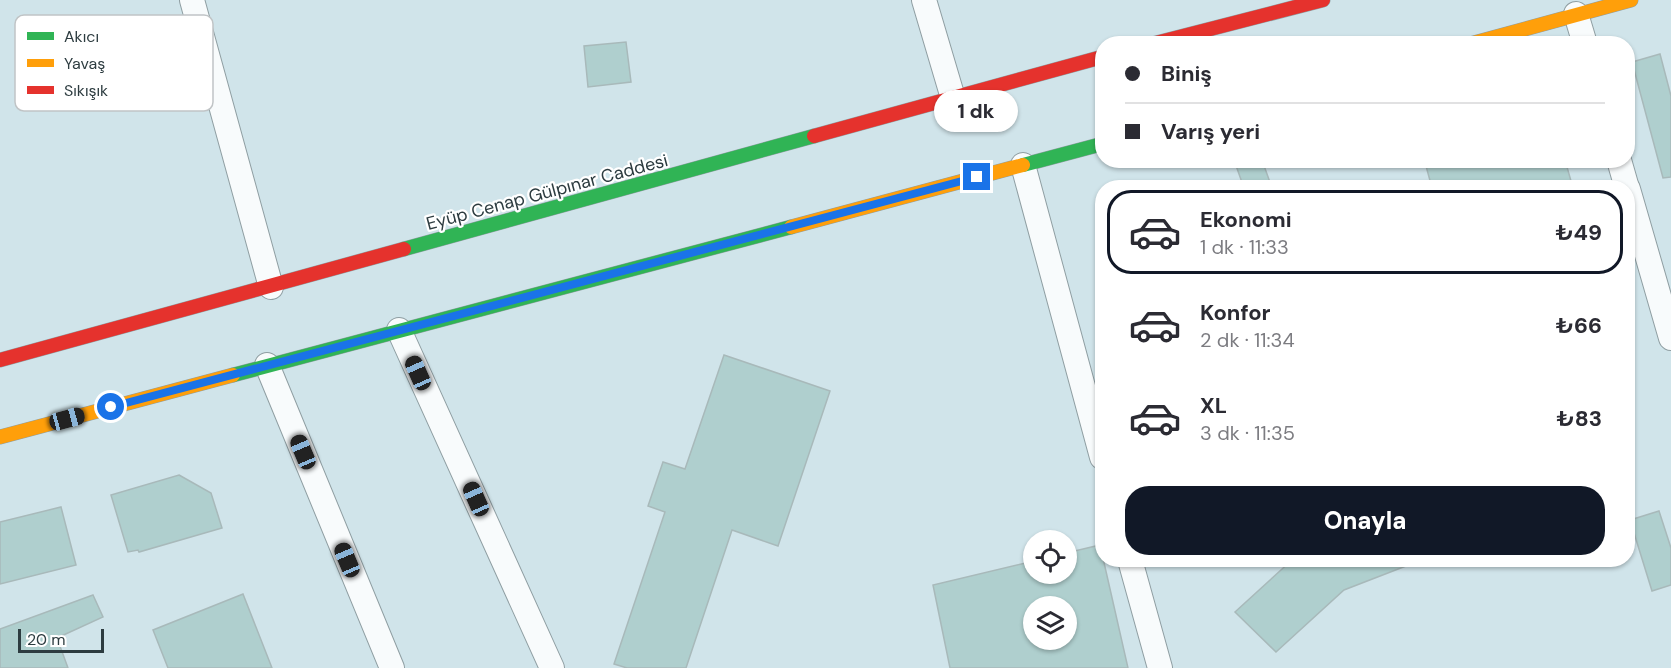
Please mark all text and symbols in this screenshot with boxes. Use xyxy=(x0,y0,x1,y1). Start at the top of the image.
legend xyxy=(15,15,213,111)
text: Akıcı xyxy=(64,26,99,47)
text: Yavaş xyxy=(64,53,105,74)
text: Biniş xyxy=(1161,59,1212,88)
text: Sıkışık xyxy=(64,80,108,101)
callout: 1 dk xyxy=(935,90,1019,132)
text: 1 dk xyxy=(958,98,994,124)
text: Varış yeri xyxy=(1161,117,1260,146)
street label: Eyüp Cenap Gülpınar Caddesi xyxy=(424,148,670,236)
route end xyxy=(963,163,990,190)
icon: car xyxy=(1128,205,1182,259)
text: Ekonomi xyxy=(1200,205,1292,234)
text: ₺49 xyxy=(1555,218,1602,247)
text: 1 dk · 11:33 xyxy=(1200,234,1289,260)
icon: car xyxy=(1128,298,1182,352)
text: Konfor xyxy=(1200,298,1271,327)
text: ₺66 xyxy=(1556,311,1602,340)
text: 2 dk · 11:34 xyxy=(1200,327,1295,353)
car xyxy=(402,353,434,393)
icon: car xyxy=(1128,391,1182,445)
text: XL xyxy=(1200,391,1227,420)
route start xyxy=(97,393,124,420)
text: ₺83 xyxy=(1557,404,1602,433)
car xyxy=(47,406,87,432)
text: 3 dk · 11:35 xyxy=(1200,420,1295,446)
car xyxy=(288,432,318,472)
car xyxy=(460,479,492,519)
button: Onayla xyxy=(1125,486,1605,555)
map controls xyxy=(1023,530,1077,650)
button: locate xyxy=(1023,530,1077,584)
car xyxy=(332,540,362,580)
button: layers xyxy=(1023,596,1077,650)
scale bar xyxy=(18,626,104,654)
text: 20 m xyxy=(27,629,66,650)

